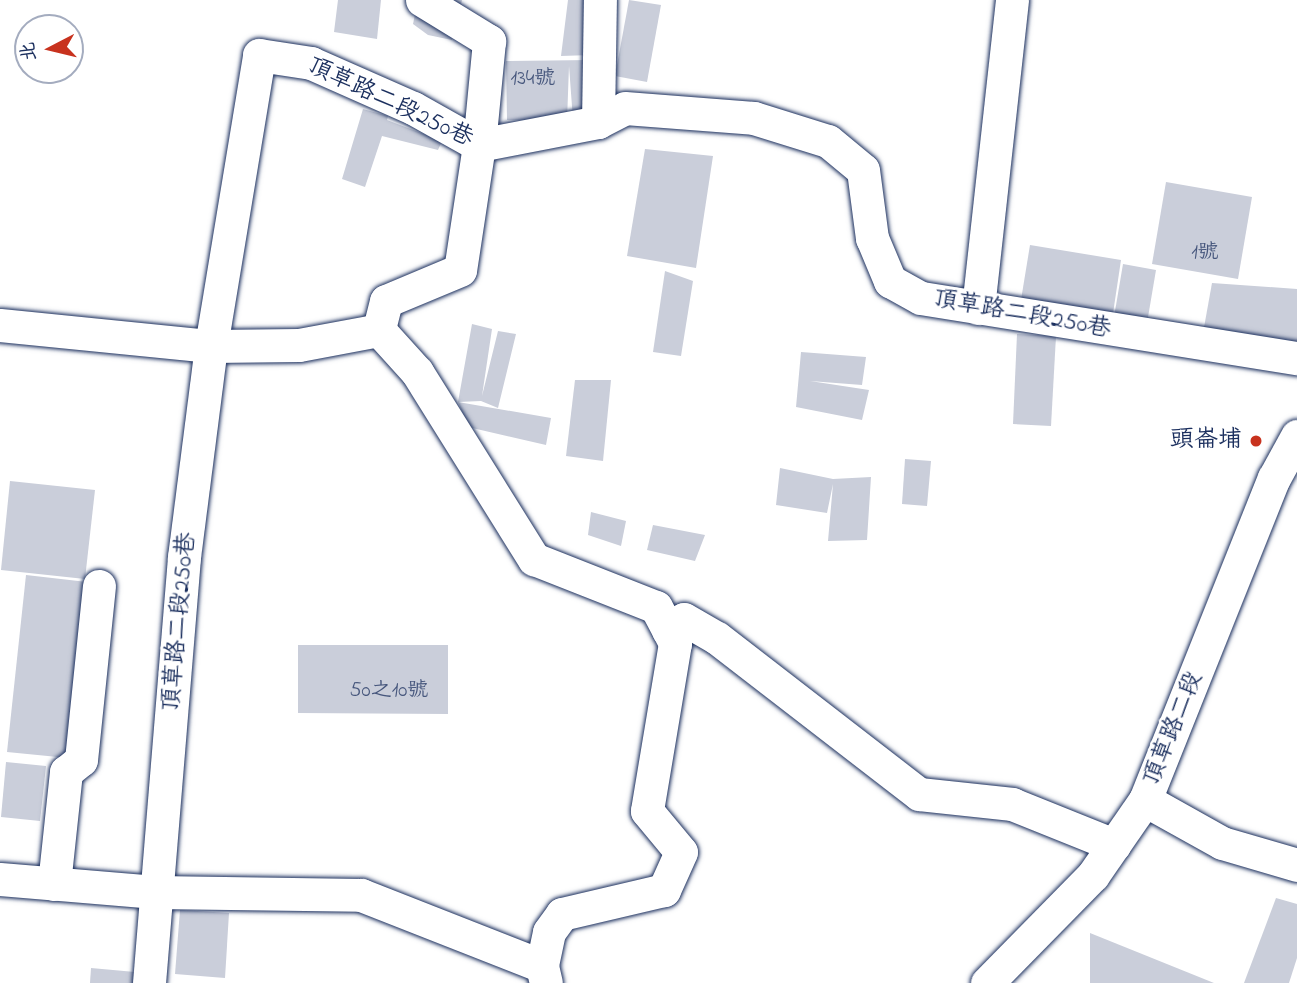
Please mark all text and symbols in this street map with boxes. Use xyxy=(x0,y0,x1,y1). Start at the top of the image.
north arrow xyxy=(14,14,84,84)
text: 北 xyxy=(15,40,44,62)
street label: 頂草路二段250巷 xyxy=(302,52,478,154)
house number: 134號 xyxy=(510,66,556,92)
house number: 1號 xyxy=(1191,240,1219,266)
street label: 頂草路二段250巷 xyxy=(931,285,1113,345)
place label: 頭崙埔 xyxy=(1170,427,1242,455)
marker: 頭崙埔 xyxy=(1248,433,1264,449)
street label: 頂草路二段250巷 xyxy=(158,531,202,713)
street label: 頂草路二段 xyxy=(1138,668,1210,790)
house number: 50之10號 xyxy=(350,678,428,704)

